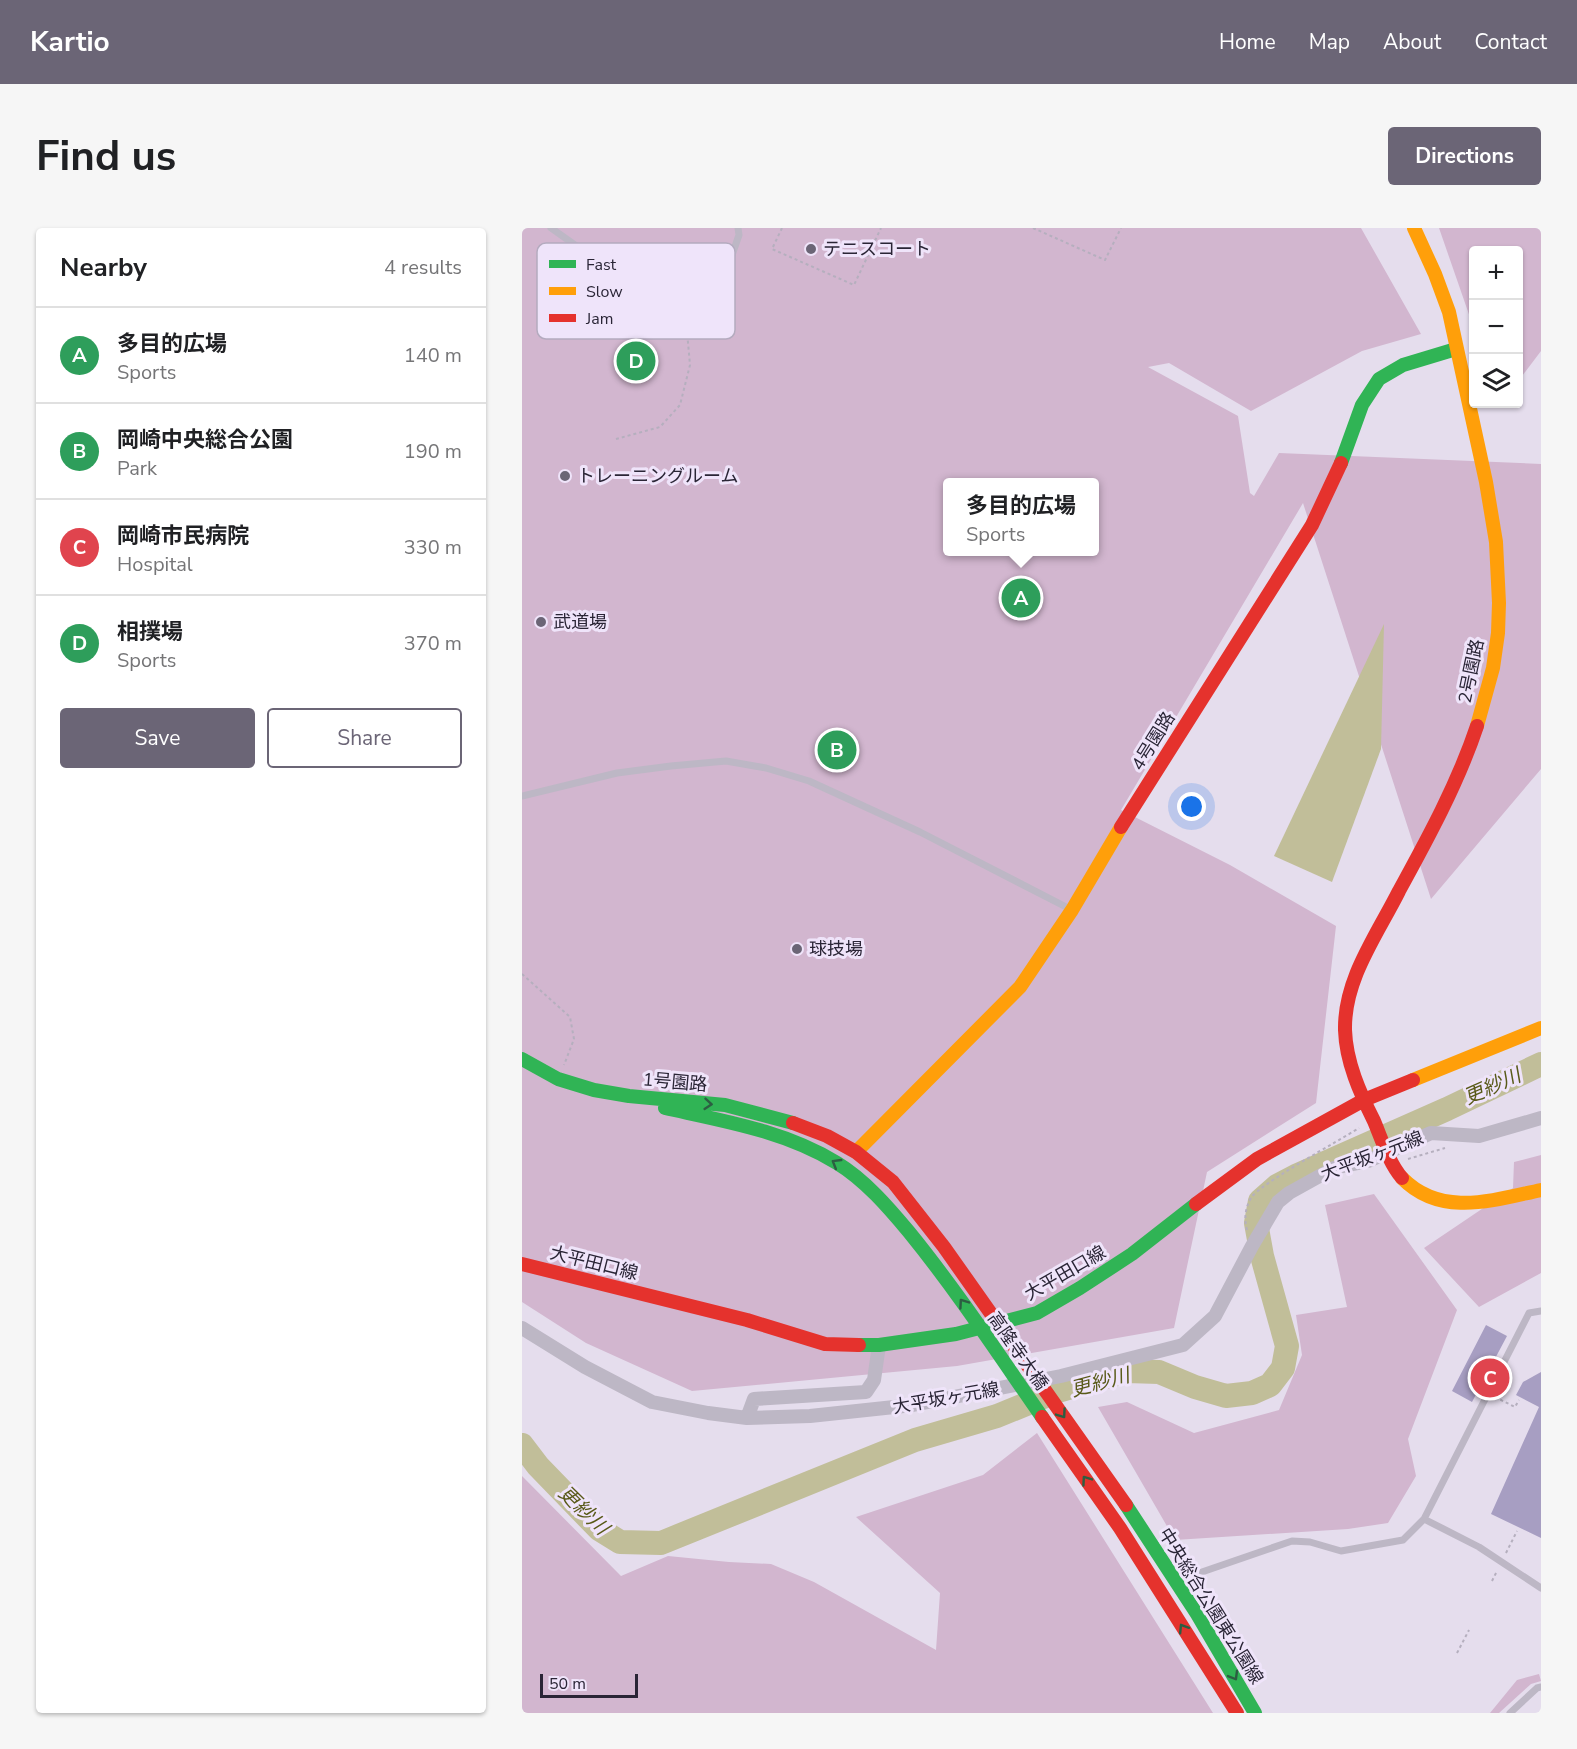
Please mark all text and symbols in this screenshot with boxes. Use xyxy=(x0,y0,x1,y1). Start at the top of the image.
text: Kartio xyxy=(30,23,110,61)
text: Home xyxy=(1219,28,1276,56)
text: Map xyxy=(1309,28,1350,56)
text: About xyxy=(1383,28,1441,56)
text: Contact xyxy=(1474,28,1547,56)
button: Directions xyxy=(1388,127,1541,185)
text: Find us xyxy=(36,128,176,185)
place label: テニスコート xyxy=(823,237,931,261)
marker: テニスコート xyxy=(804,242,818,256)
legend xyxy=(537,243,735,339)
map controls xyxy=(1469,246,1523,408)
button: + xyxy=(1469,246,1523,300)
text: Nearby xyxy=(60,250,147,285)
text: 4 results xyxy=(384,254,462,281)
text: Fast xyxy=(586,254,617,276)
text: Slow xyxy=(586,281,623,303)
button: − xyxy=(1469,300,1523,354)
text: Jam xyxy=(585,308,613,330)
text: 多目的広場 xyxy=(117,329,227,359)
pin: D xyxy=(616,338,656,384)
text: A xyxy=(72,342,87,369)
text: 140 m xyxy=(404,342,462,369)
button: layers xyxy=(1469,354,1523,408)
text: Sports xyxy=(117,359,176,386)
text: 岡崎中央総合公園 xyxy=(117,425,293,455)
text: B xyxy=(73,438,86,465)
text: 190 m xyxy=(404,438,462,465)
text: Park xyxy=(117,455,157,482)
place label: トレーニングルーム xyxy=(577,464,738,488)
marker: トレーニングルーム xyxy=(558,469,572,483)
popup xyxy=(943,478,1099,556)
text: 多目的広場 xyxy=(966,491,1076,521)
text: 岡崎市民病院 xyxy=(117,521,249,551)
text: Sports xyxy=(966,521,1025,548)
text: C xyxy=(73,534,86,561)
text: 330 m xyxy=(404,534,462,561)
text: Hospital xyxy=(117,551,193,578)
pin: A xyxy=(1002,576,1040,620)
place label: 武道場 xyxy=(553,610,607,634)
marker: 武道場 xyxy=(534,615,548,629)
text: 相撲場 xyxy=(117,617,183,647)
text: D xyxy=(72,630,87,657)
text: 370 m xyxy=(404,630,462,657)
street label: 2号園路 xyxy=(1453,637,1489,705)
text: Sports xyxy=(117,647,176,674)
street label: 4号園路 xyxy=(1126,707,1180,775)
button: Save xyxy=(60,708,255,768)
button: Share xyxy=(267,708,462,768)
pin: B xyxy=(818,728,856,772)
your location xyxy=(1177,792,1206,821)
place label: 球技場 xyxy=(809,937,863,961)
marker: 球技場 xyxy=(790,942,804,956)
water label: 更紗川 xyxy=(1459,1061,1527,1111)
street label: 1号園路 xyxy=(642,1067,708,1097)
one-way arrow xyxy=(704,1097,713,1110)
street label: 大平坂ヶ元線 xyxy=(1317,1125,1427,1187)
one-way arrow xyxy=(832,1158,842,1170)
street label: 大平田口線 xyxy=(547,1240,641,1286)
street label: 大平田口線 xyxy=(1020,1240,1110,1306)
one-way arrow xyxy=(959,1299,970,1310)
street label: 高隆寺大橋 xyxy=(982,1307,1054,1395)
pin: C xyxy=(1470,1356,1510,1400)
water label: 更紗川 xyxy=(1068,1361,1135,1403)
street label: 大平坂ヶ元線 xyxy=(891,1377,1001,1419)
one-way arrow xyxy=(1055,1408,1066,1419)
one-way arrow xyxy=(1082,1476,1093,1487)
water label: 更紗川 xyxy=(553,1480,616,1542)
street label: 中央総合公園東公園線 xyxy=(1153,1523,1269,1689)
one-way arrow xyxy=(1179,1624,1191,1634)
one-way arrow xyxy=(1226,1670,1238,1680)
scale bar xyxy=(540,1671,638,1698)
text: 50 m xyxy=(549,1673,586,1695)

